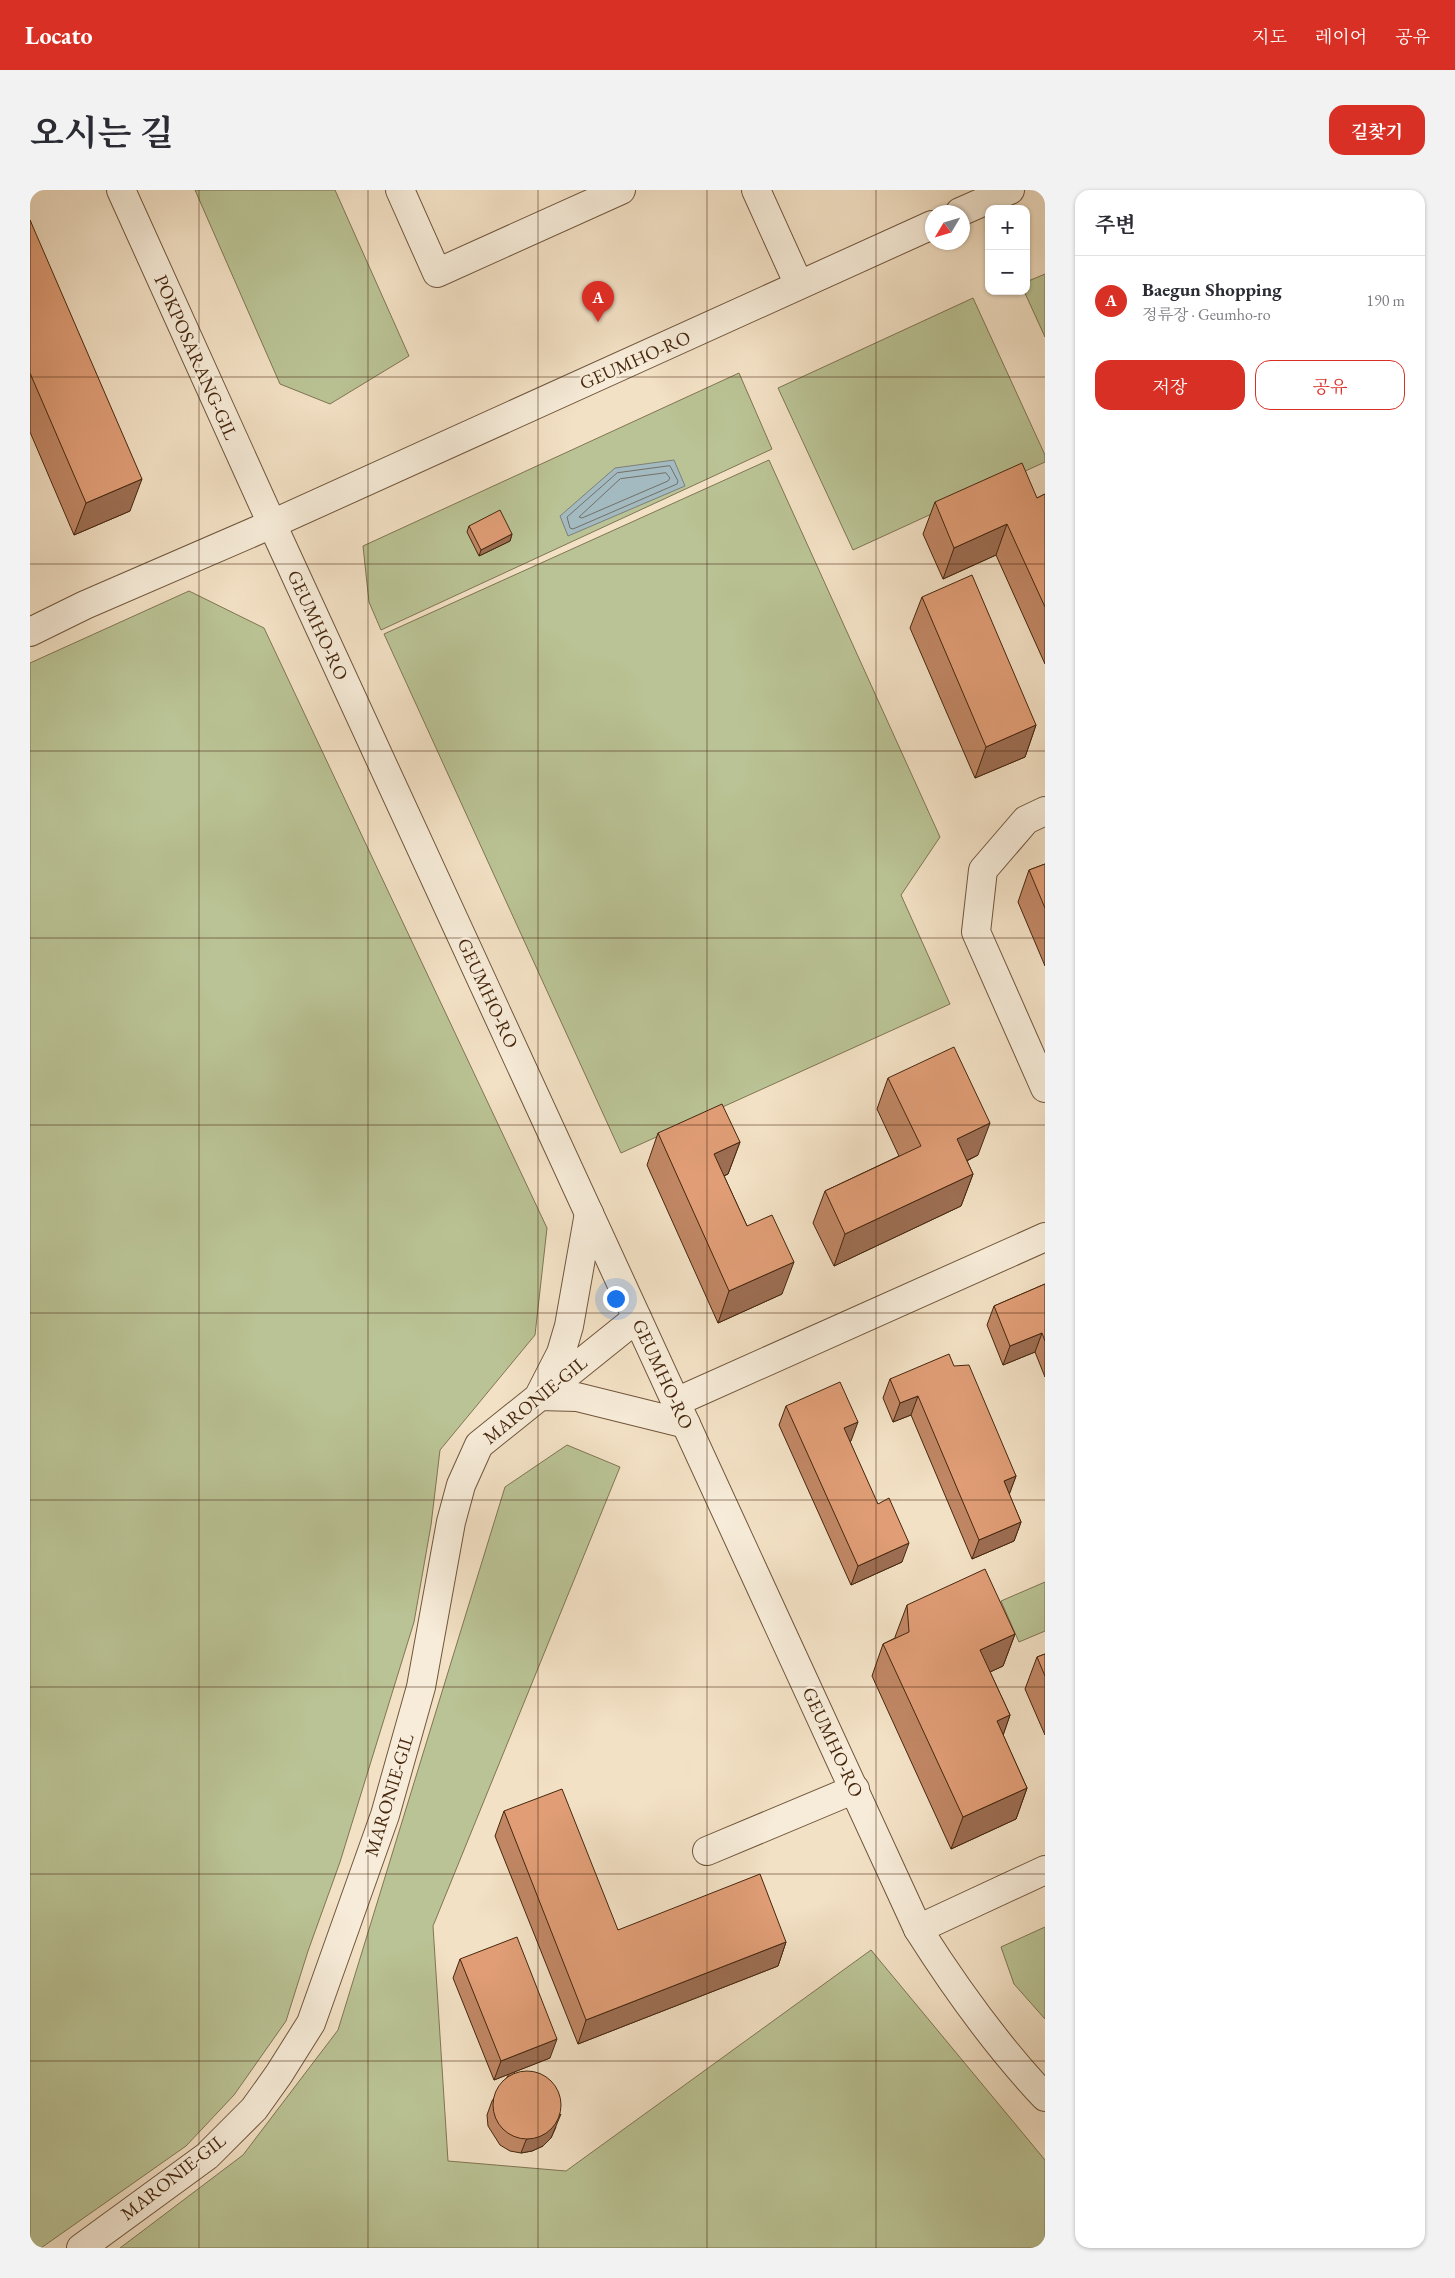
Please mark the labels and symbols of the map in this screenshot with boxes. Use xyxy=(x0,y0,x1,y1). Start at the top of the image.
north arrow xyxy=(925,205,970,250)
street label: POKPOSARANG-GIL xyxy=(148,271,244,443)
pin: A xyxy=(582,281,614,322)
street label: GEUMHO-RO xyxy=(576,324,694,396)
street label: GEUMHO-RO xyxy=(282,566,354,684)
street label: GEUMHO-RO xyxy=(452,934,524,1052)
your location xyxy=(603,1286,629,1312)
street label: GEUMHO-RO xyxy=(627,1315,699,1433)
street label: MARONIE-GIL xyxy=(478,1350,592,1450)
street label: GEUMHO-RO xyxy=(797,1683,869,1801)
street label: MARONIE-GIL xyxy=(358,1731,420,1859)
street label: MARONIE-GIL xyxy=(115,2128,231,2226)

